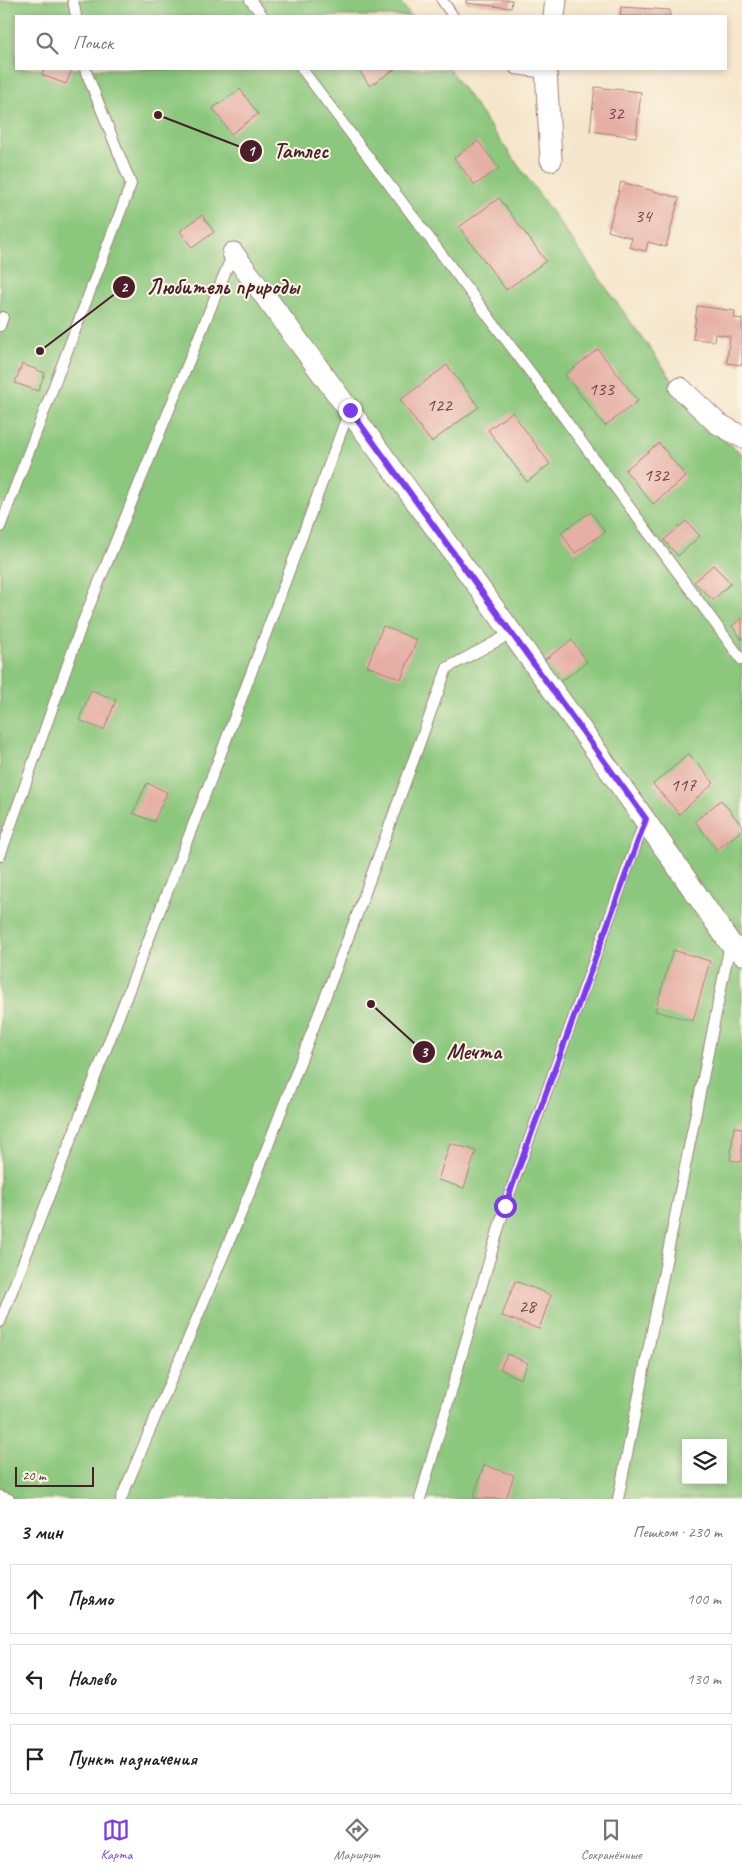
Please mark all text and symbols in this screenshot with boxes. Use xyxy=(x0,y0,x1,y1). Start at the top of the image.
search box xyxy=(15,15,727,70)
icon: search xyxy=(33,29,61,57)
text: Поиск xyxy=(73,31,113,55)
house number: 32 xyxy=(606,101,625,125)
callout: Татлес xyxy=(239,132,339,169)
text: Татлес xyxy=(274,137,330,165)
text: 1 xyxy=(248,142,257,161)
house number: 34 xyxy=(634,204,654,228)
callout: Любитель природы xyxy=(111,268,309,305)
text: Любитель природы xyxy=(147,273,301,301)
text: 2 xyxy=(121,278,129,297)
house number: 133 xyxy=(588,377,615,401)
house number: 122 xyxy=(426,393,453,417)
route end xyxy=(339,399,362,422)
house number: 132 xyxy=(643,463,670,487)
house number: 117 xyxy=(670,773,697,797)
callout: Мечта xyxy=(411,1033,511,1070)
text: Мечта xyxy=(446,1038,503,1066)
text: 3 xyxy=(421,1043,429,1062)
route start xyxy=(494,1195,517,1218)
house number: 28 xyxy=(518,1294,538,1318)
map controls xyxy=(682,1439,727,1484)
button: layers xyxy=(682,1439,727,1484)
scale bar xyxy=(15,1464,94,1487)
text: 20 m xyxy=(22,1467,46,1484)
text: 3 мин xyxy=(20,1519,63,1545)
text: Пешком · 230 m xyxy=(633,1522,722,1542)
icon: ahead xyxy=(21,1585,49,1613)
text: Прямо xyxy=(68,1587,113,1611)
text: 100 m xyxy=(687,1589,721,1609)
icon: left xyxy=(21,1665,49,1693)
text: Налево xyxy=(68,1667,116,1691)
text: 130 m xyxy=(687,1669,721,1689)
icon: arrive xyxy=(21,1745,49,1773)
text: Пункт назначения xyxy=(68,1747,197,1771)
tab: Карта xyxy=(100,1816,133,1863)
tab: Маршрут xyxy=(333,1816,380,1863)
tab: Сохранённые xyxy=(581,1816,641,1863)

